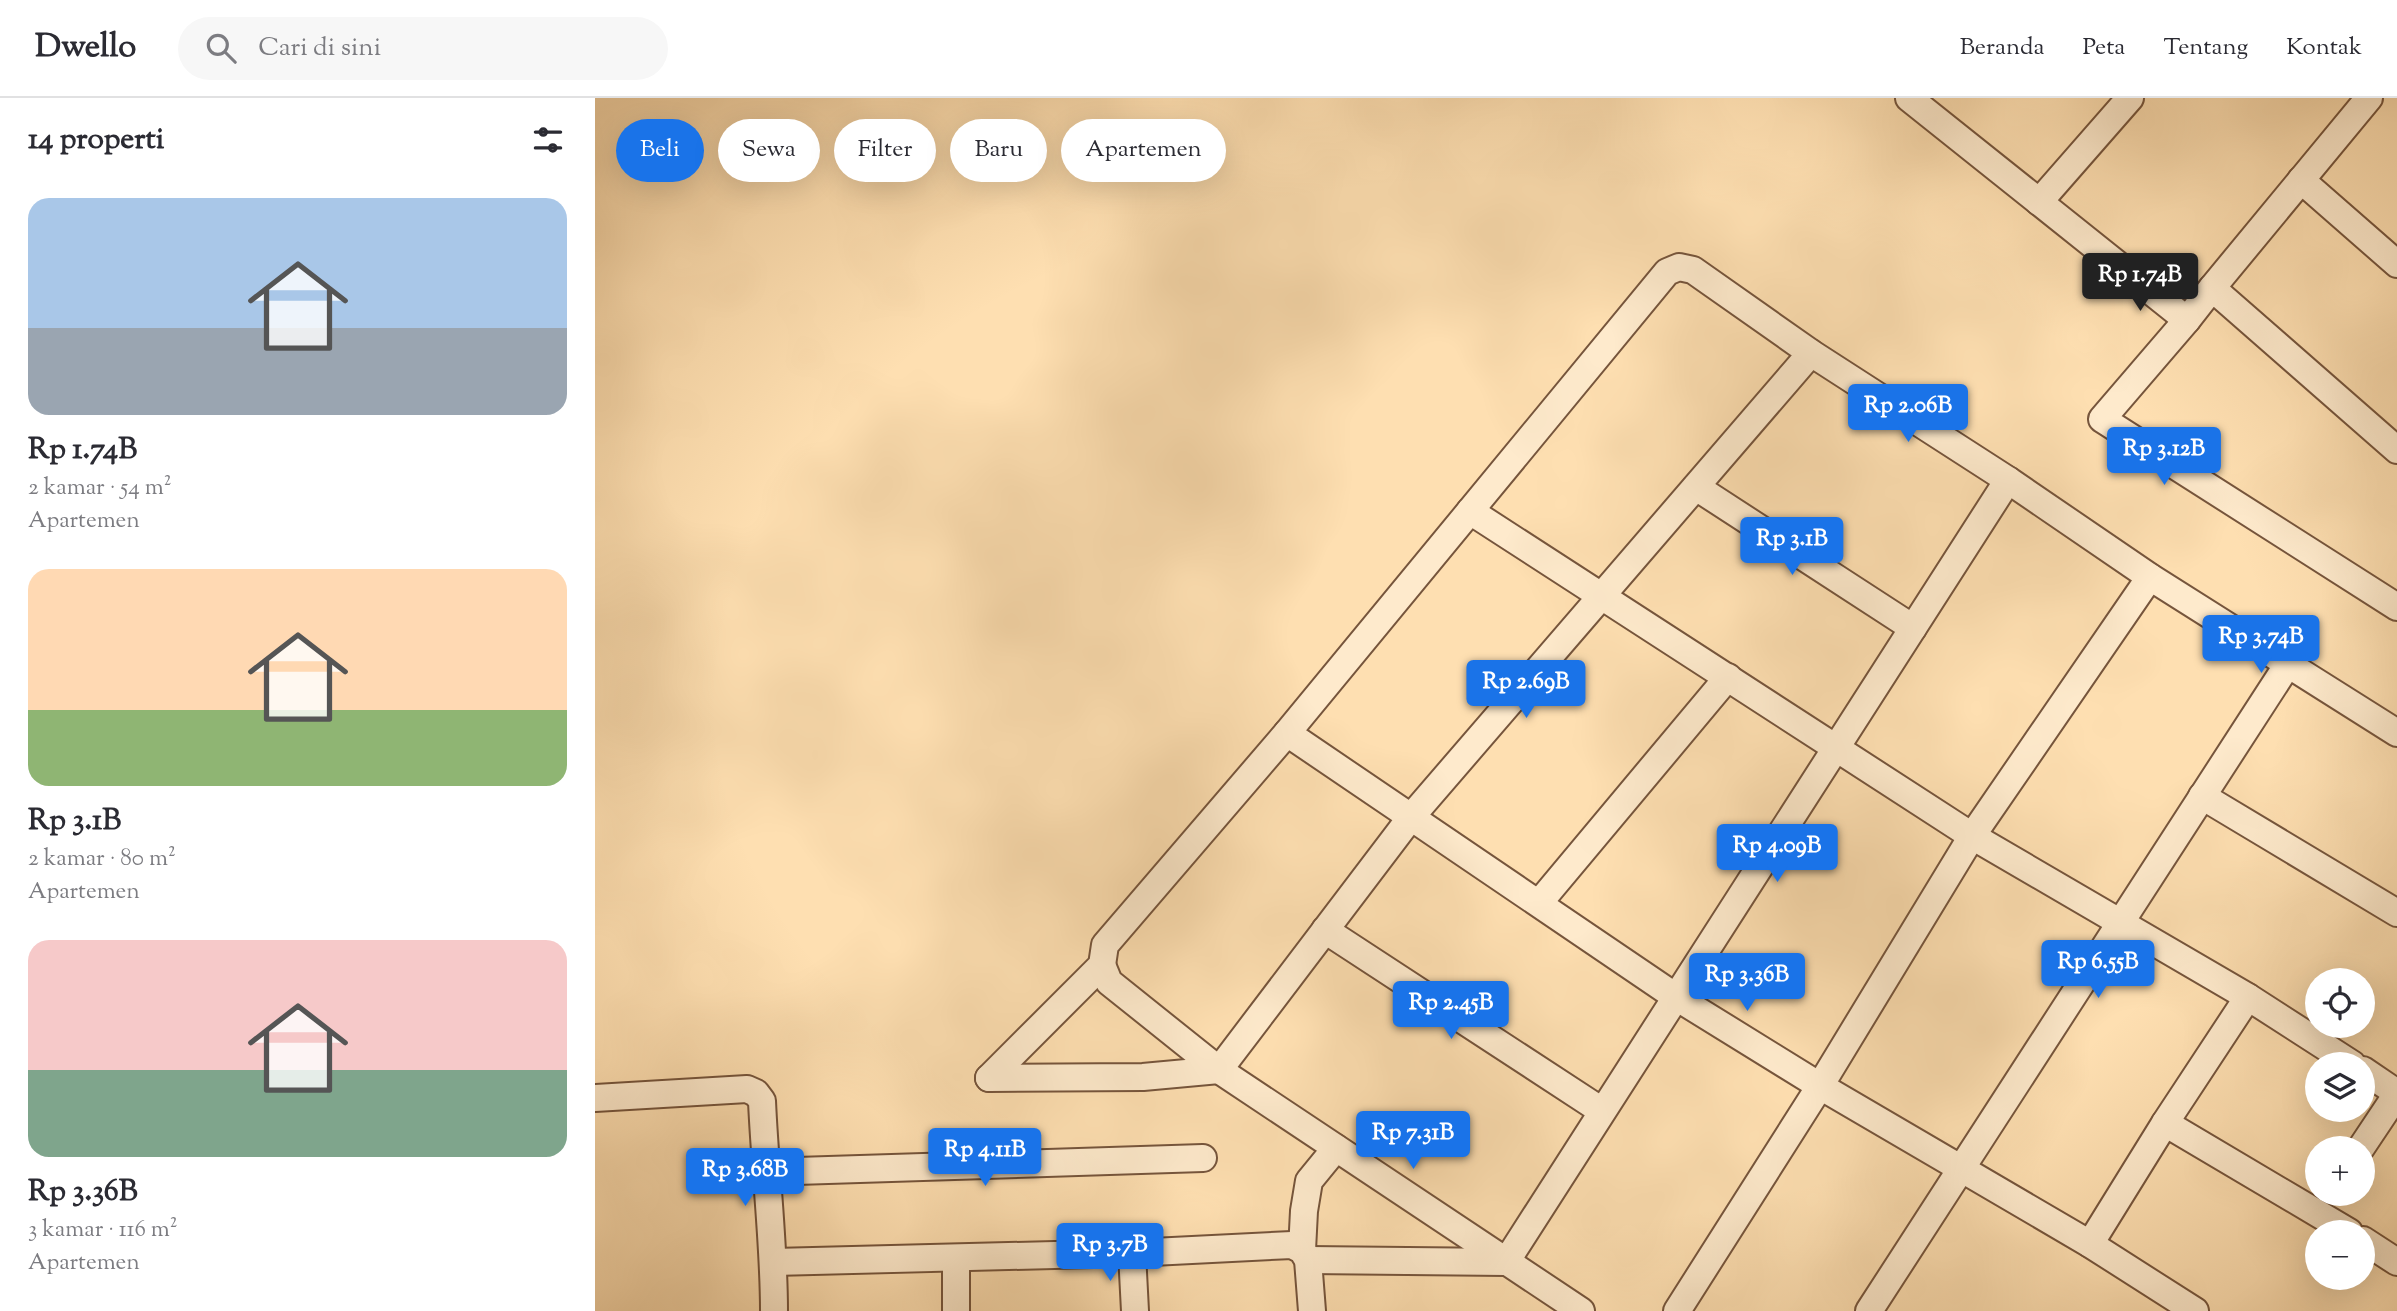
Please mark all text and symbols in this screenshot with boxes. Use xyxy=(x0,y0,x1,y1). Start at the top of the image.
search box xyxy=(178,17,668,80)
text: Dwello xyxy=(35,24,136,72)
icon: search xyxy=(202,29,240,67)
text: Cari di sini xyxy=(258,30,381,67)
text: Beranda xyxy=(1960,31,2045,65)
text: Peta xyxy=(2083,31,2125,65)
text: Tentang xyxy=(2163,31,2248,65)
text: Kontak xyxy=(2286,31,2362,65)
text: 14 properti xyxy=(28,119,164,162)
chip: Beli xyxy=(616,119,704,182)
chip: Sewa xyxy=(718,119,820,182)
chip: Filter xyxy=(834,119,936,182)
chip: Baru xyxy=(950,119,1047,182)
chip: Apartemen xyxy=(1061,119,1226,182)
icon: filters xyxy=(529,121,567,159)
icon: home xyxy=(235,243,361,369)
pin: Rp 1.74B xyxy=(2068,254,2212,313)
text: Rp 1.74B xyxy=(2098,259,2182,292)
pin: Rp 2.06B xyxy=(1836,384,1980,444)
text: Rp 2.06B xyxy=(1864,390,1952,423)
pin: Rp 3.12B xyxy=(2092,428,2236,487)
text: Rp 1.74B xyxy=(28,429,137,472)
text: Rp 3.12B xyxy=(2123,433,2205,466)
text: 2 kamar · 54 m² xyxy=(28,472,171,505)
text: Apartemen xyxy=(28,505,140,538)
pin: Rp 3.1B xyxy=(1727,518,1857,577)
text: Rp 3.1B xyxy=(1756,523,1828,556)
icon: home xyxy=(235,614,361,740)
pin: Rp 3.74B xyxy=(2189,616,2333,675)
text: Rp 3.74B xyxy=(2218,621,2304,654)
pin: Rp 2.69B xyxy=(1454,660,1598,720)
text: Rp 2.69B xyxy=(1482,666,1570,699)
text: Rp 3.1B xyxy=(28,800,121,843)
pin: Rp 4.09B xyxy=(1705,824,1849,884)
text: Rp 4.09B xyxy=(1733,830,1821,863)
text: 2 kamar · 80 m² xyxy=(28,843,176,876)
text: Apartemen xyxy=(28,876,140,909)
pin: Rp 6.55B xyxy=(2026,940,2170,1000)
text: Rp 6.55B xyxy=(2057,946,2139,979)
pin: Rp 3.36B xyxy=(1675,954,1819,1013)
text: Rp 3.36B xyxy=(1705,959,1789,992)
map controls xyxy=(2305,968,2375,1290)
button: locate xyxy=(2305,968,2375,1038)
pin: Rp 2.45B xyxy=(1379,982,1523,1041)
icon: home xyxy=(235,985,361,1111)
text: Rp 2.45B xyxy=(1409,987,1493,1020)
button: layers xyxy=(2305,1052,2375,1122)
pin: Rp 7.31B xyxy=(1341,1112,1485,1171)
text: Rp 7.31B xyxy=(1372,1117,1454,1150)
pin: Rp 4.11B xyxy=(913,1128,1057,1188)
text: Rp 4.11B xyxy=(944,1134,1026,1167)
button: + xyxy=(2305,1136,2375,1206)
pin: Rp 3.68B xyxy=(673,1148,817,1208)
text: Rp 3.68B xyxy=(702,1154,788,1187)
text: Rp 3.36B xyxy=(28,1171,138,1214)
text: 3 kamar · 116 m² xyxy=(28,1214,178,1247)
button: − xyxy=(2305,1220,2375,1290)
pin: Rp 3.7B xyxy=(1045,1224,1175,1283)
text: Rp 3.7B xyxy=(1072,1229,1148,1262)
text: Apartemen xyxy=(28,1247,140,1280)

